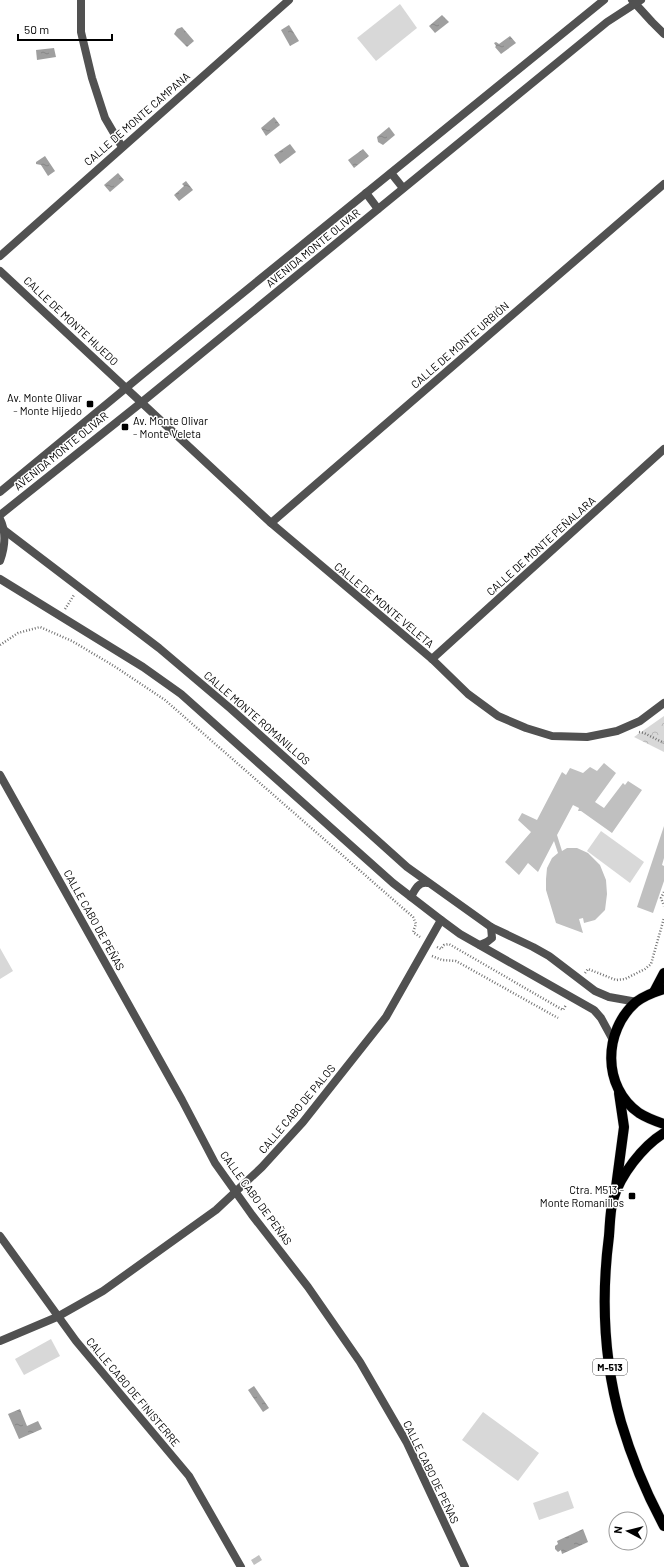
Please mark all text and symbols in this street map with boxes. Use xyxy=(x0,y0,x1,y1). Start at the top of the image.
scale bar xyxy=(18,16,112,42)
text: 50 m xyxy=(24,22,49,36)
street label: CALLE DE MONTE CAMPANA xyxy=(81,69,192,168)
street label: AVENIDA MONTE OLIVAR xyxy=(263,206,362,289)
street label: CALLE DE MONTE HIJEDO xyxy=(21,274,121,368)
street label: CALLE DE MONTE URBIÓN xyxy=(408,299,511,391)
place label: Av. Monte Olivar - Monte Hijedo xyxy=(7,391,82,417)
marker: Av. Monte Olivar - Monte Hijedo xyxy=(85,399,95,409)
street label: AVENIDA MONTE OLIVAR xyxy=(11,409,110,492)
place label: Av. Monte Olivar - Monte Veleta xyxy=(133,414,208,440)
marker: Av. Monte Olivar - Monte Veleta xyxy=(120,422,130,432)
street label: CALLE DE MONTE PEÑALARA xyxy=(484,493,598,598)
street label: CALLE DE MONTE VELETA xyxy=(332,559,437,650)
street label: CALLE MONTE ROMANILLOS xyxy=(202,668,313,767)
street label: CALLE CABO DE PEÑAS xyxy=(61,867,127,972)
street label: CALLE CABO DE PALOS xyxy=(256,1062,338,1156)
street label: CALLE CABO DE PEÑAS xyxy=(218,1148,295,1247)
place label: Ctra. M513 - Monte Romanillos xyxy=(540,1183,624,1209)
marker: Ctra. M513 - Monte Romanillos xyxy=(627,1191,637,1201)
street label: CALLE CABO DE FINISTERRE xyxy=(84,1335,183,1449)
road number: M-513 xyxy=(593,1359,627,1375)
street label: CALLE CABO DE PEÑAS xyxy=(401,1418,462,1525)
north arrow xyxy=(608,1511,648,1551)
text: N xyxy=(611,1525,624,1534)

